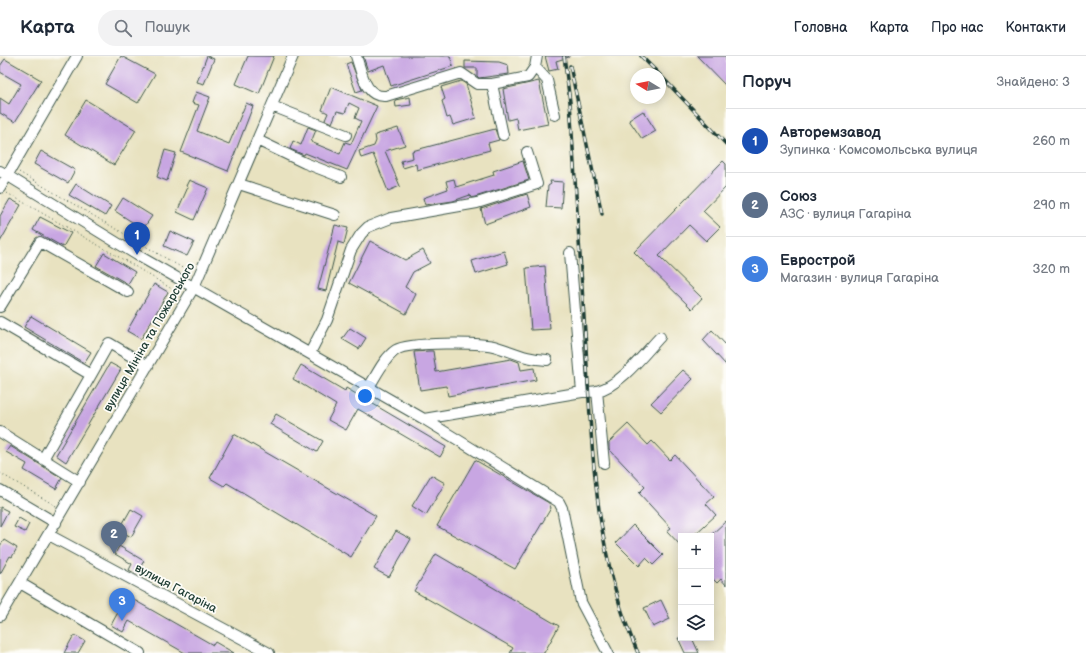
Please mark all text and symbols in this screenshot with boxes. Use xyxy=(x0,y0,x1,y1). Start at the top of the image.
search box xyxy=(98,10,378,46)
text: Карта xyxy=(20,16,74,39)
icon: search xyxy=(112,17,134,39)
text: Пошук xyxy=(144,18,190,37)
text: Головна xyxy=(794,19,847,36)
text: Карта xyxy=(869,19,909,36)
text: Про нас xyxy=(931,19,983,36)
text: Контакти xyxy=(1005,19,1066,36)
north arrow xyxy=(630,68,666,104)
text: Поруч xyxy=(742,72,792,92)
text: Знайдено: 3 xyxy=(996,74,1070,90)
text: Авторемзавод xyxy=(780,123,881,142)
text: 1 xyxy=(752,133,758,149)
text: 260 m xyxy=(1032,133,1070,149)
text: Зупинка · Комсомольська вулиця xyxy=(780,142,978,158)
text: Союз xyxy=(780,187,817,206)
text: 2 xyxy=(751,197,759,213)
text: 290 m xyxy=(1033,197,1070,213)
text: АЗС · вулиця Гагаріна xyxy=(780,206,911,222)
pin: 1 xyxy=(124,222,150,255)
text: Еврострой xyxy=(780,251,855,270)
street label: вулиця Мініна та Пожарського xyxy=(100,260,198,415)
text: 3 xyxy=(751,261,759,277)
text: 320 m xyxy=(1032,261,1070,277)
text: Магазин · вулиця Гагаріна xyxy=(780,270,939,286)
your location xyxy=(355,386,375,406)
pin: 2 xyxy=(101,521,127,554)
map controls xyxy=(678,533,714,641)
button: + xyxy=(678,533,714,569)
street label: вулиця Гагаріна xyxy=(132,560,220,616)
button: − xyxy=(678,569,714,605)
pin: 3 xyxy=(109,588,135,621)
button: layers xyxy=(678,605,714,641)

